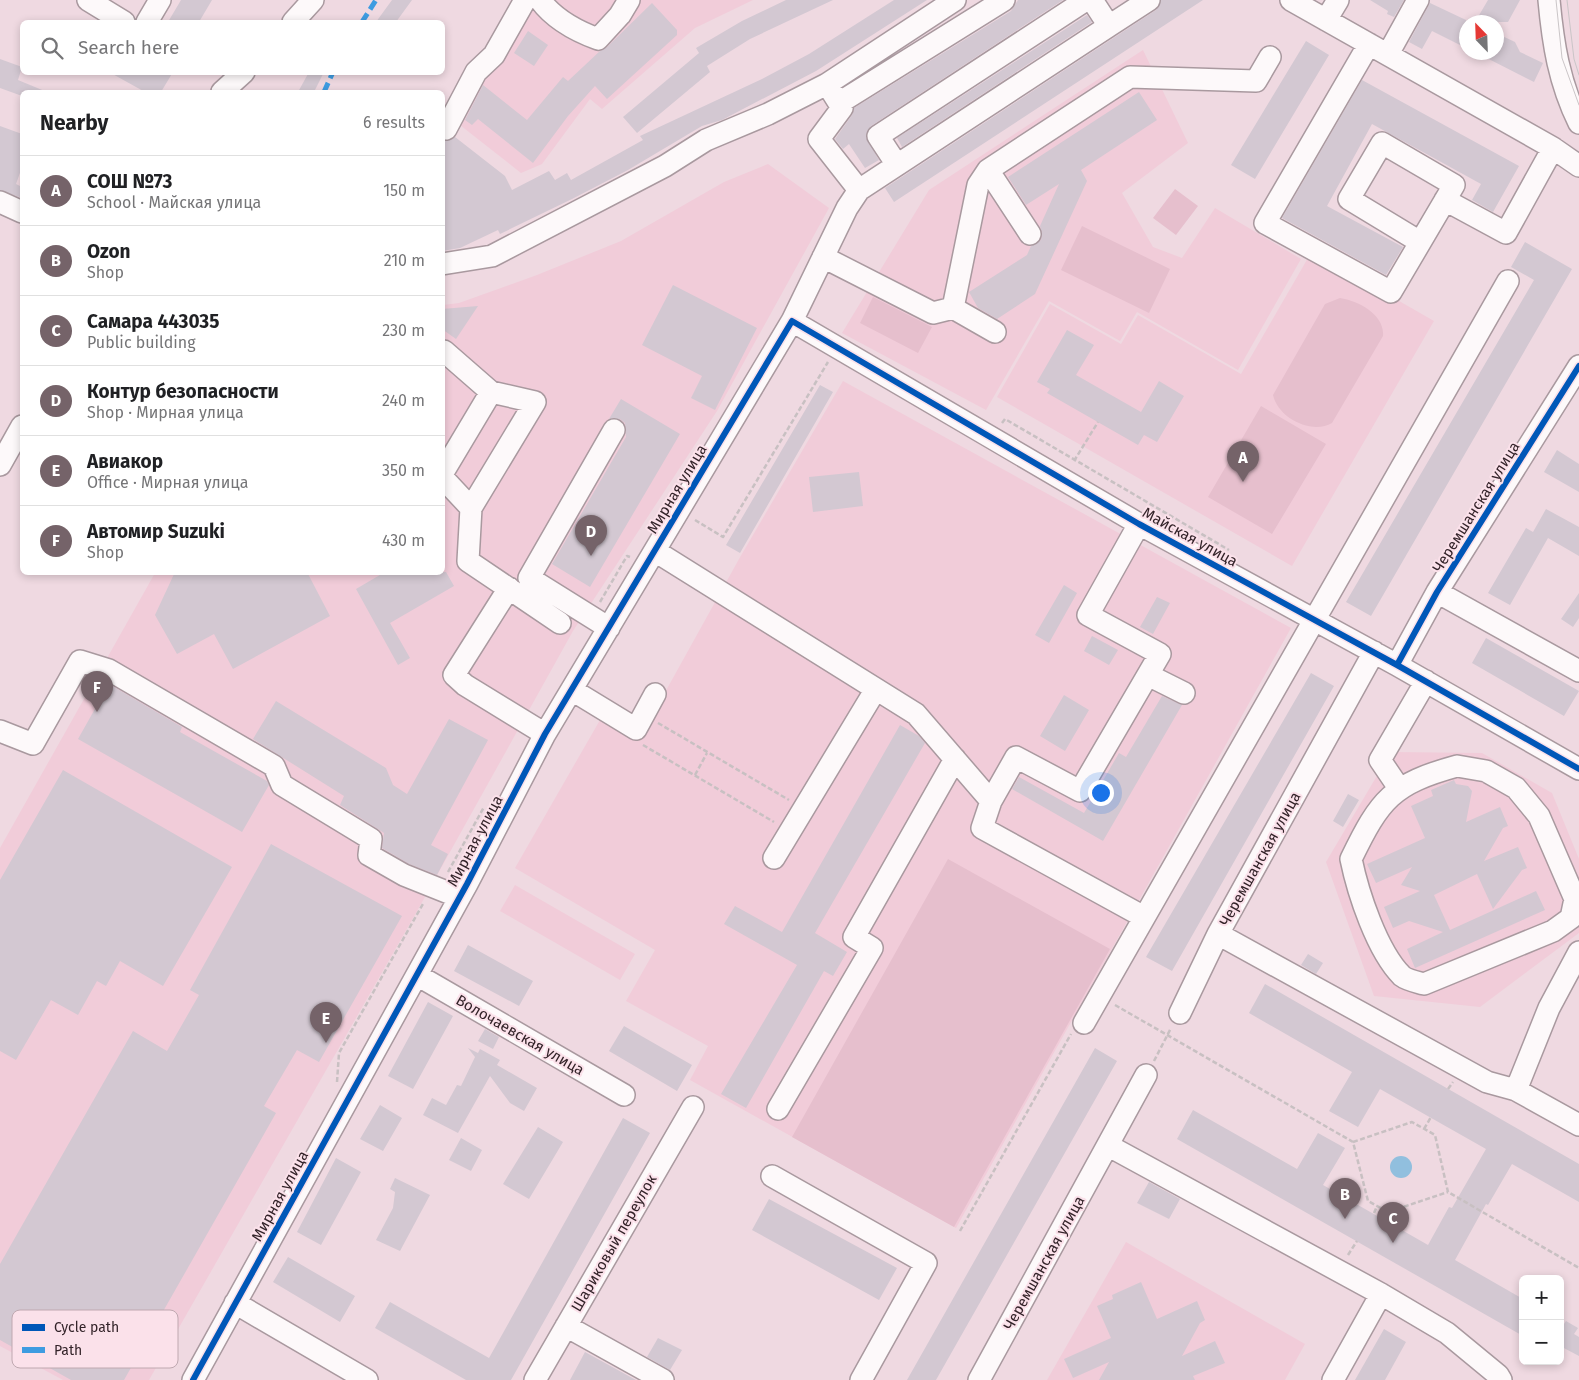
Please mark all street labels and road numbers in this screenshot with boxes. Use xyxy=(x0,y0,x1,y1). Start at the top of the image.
street label: Черемшанская улица xyxy=(1429,438,1523,576)
street label: Мирная улица xyxy=(643,441,711,537)
street label: Майская улица xyxy=(1139,503,1241,571)
street label: Черемшанская улица xyxy=(1216,789,1304,929)
street label: Мирная улица xyxy=(443,792,507,890)
street label: Волочаевская улица xyxy=(453,991,587,1079)
street label: Мирная улица xyxy=(248,1148,312,1244)
street label: Шариковый переулок xyxy=(567,1171,661,1315)
street label: Черемшанская улица xyxy=(1000,1193,1088,1333)

